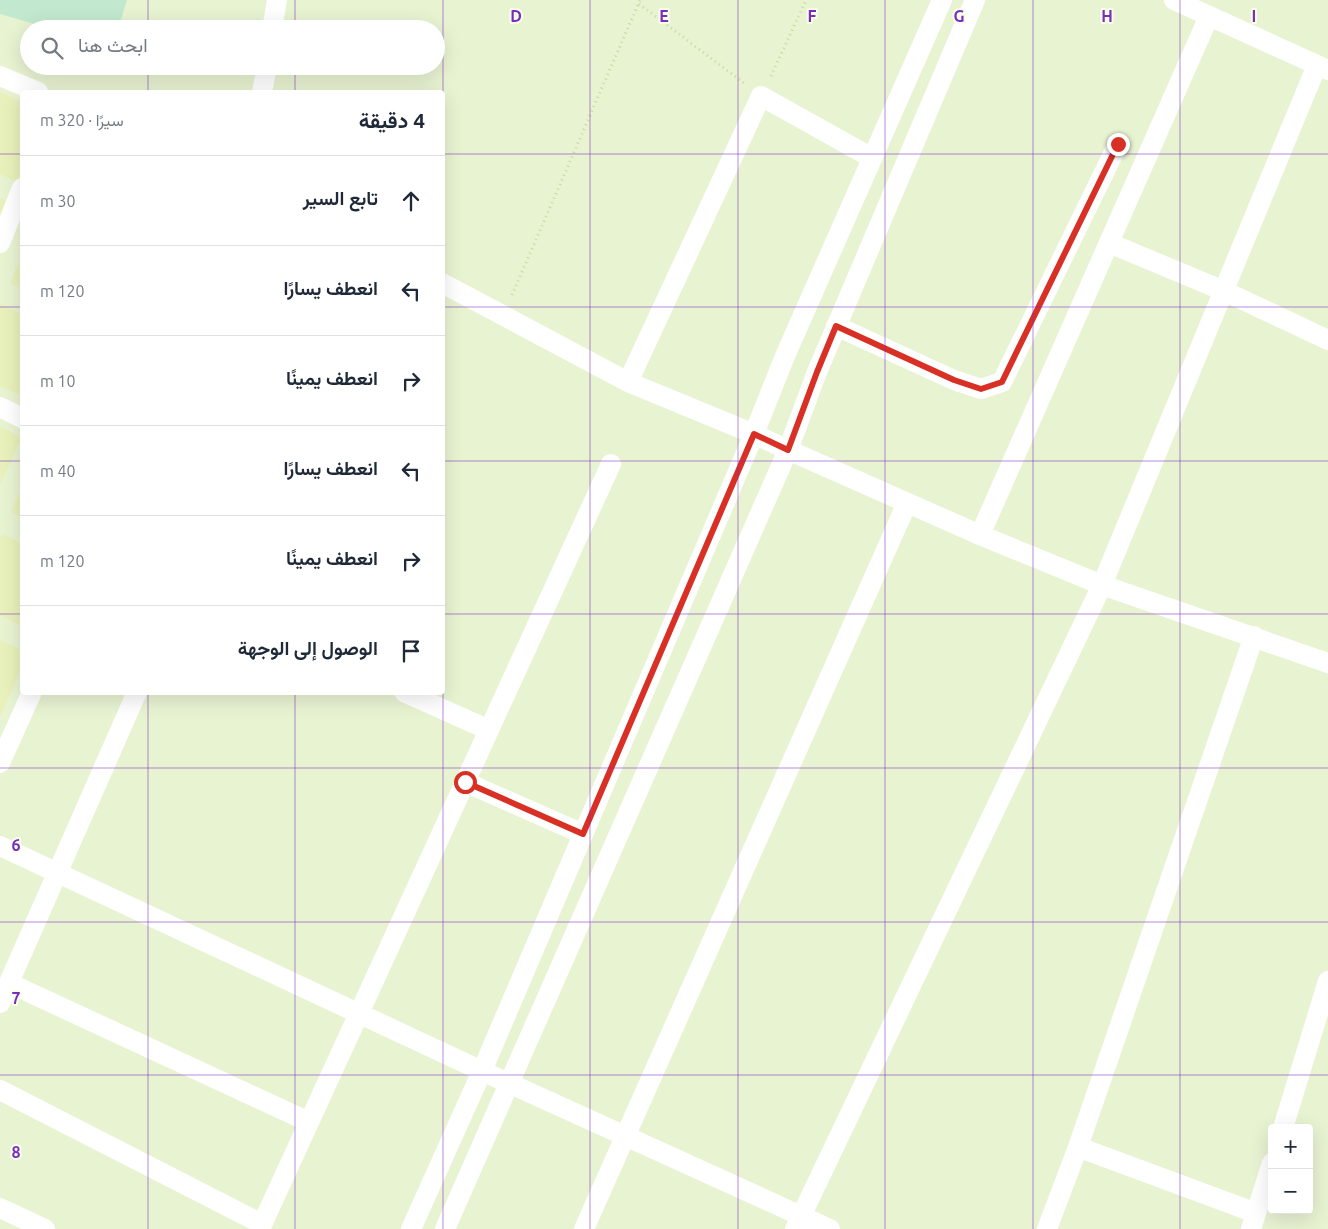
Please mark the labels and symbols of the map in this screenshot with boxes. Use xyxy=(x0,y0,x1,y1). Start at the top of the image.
text: D xyxy=(510,7,522,25)
text: E xyxy=(659,7,669,25)
text: F xyxy=(808,7,817,25)
text: G xyxy=(953,7,965,25)
text: H xyxy=(1101,7,1113,25)
text: I xyxy=(1252,7,1256,25)
route end xyxy=(1107,133,1130,156)
route start xyxy=(454,771,477,794)
text: 6 xyxy=(11,836,21,854)
text: 7 xyxy=(11,989,21,1007)
text: 8 xyxy=(11,1143,21,1161)

